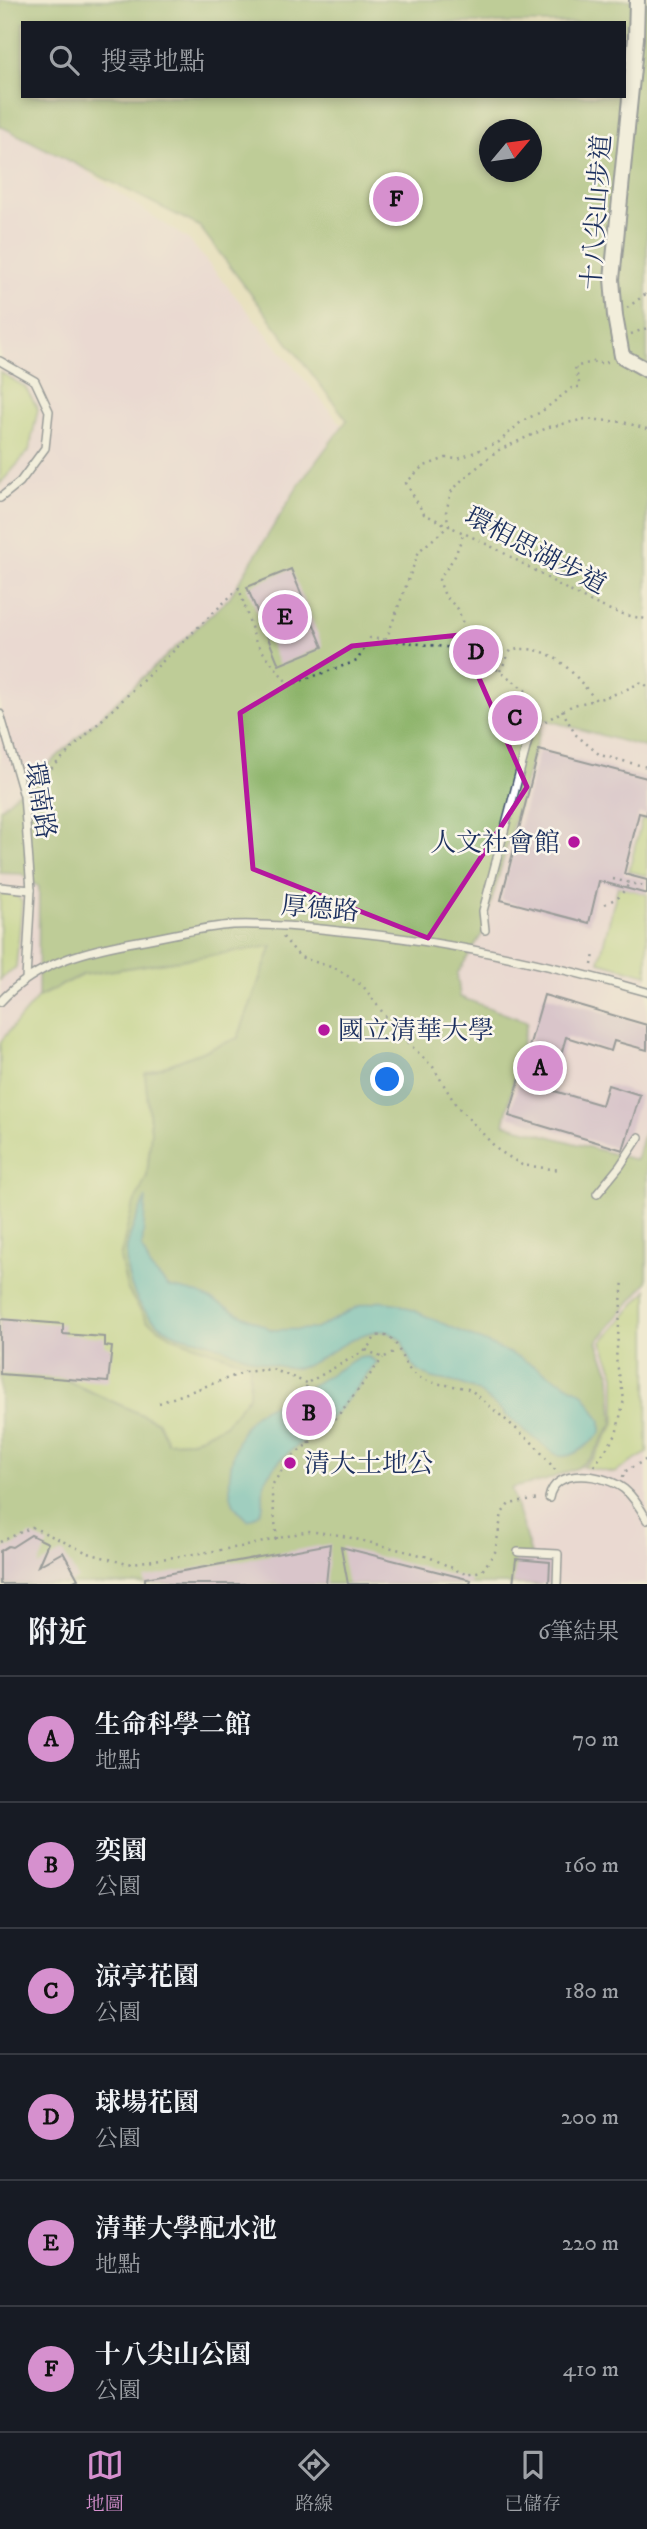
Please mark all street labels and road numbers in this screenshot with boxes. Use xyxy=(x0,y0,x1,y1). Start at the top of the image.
street label: 十八尖山步道 xyxy=(576,133,619,291)
street label: 環相思湖步道 xyxy=(459,500,612,603)
street label: 環南路 xyxy=(17,759,62,841)
street label: 厚德路 xyxy=(280,890,360,929)

